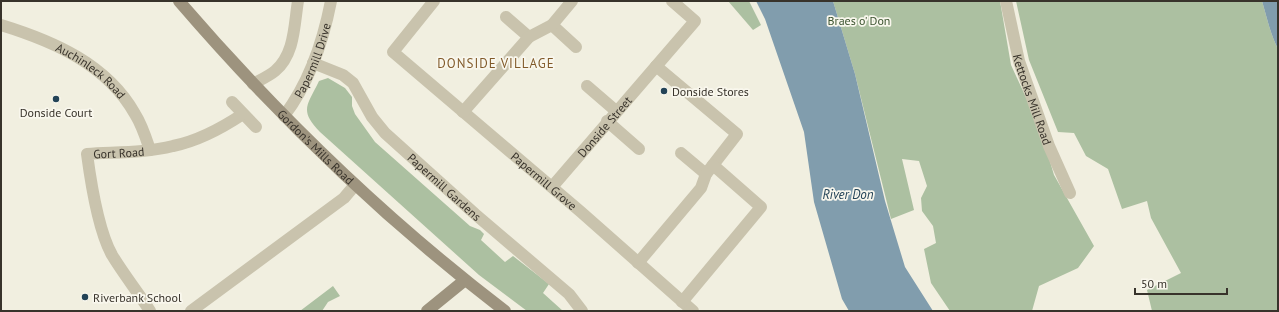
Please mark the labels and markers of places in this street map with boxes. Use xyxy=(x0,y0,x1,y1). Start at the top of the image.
place label: Donside Stores xyxy=(672,84,749,99)
marker: Donside Stores xyxy=(659,86,669,96)
marker: Donside Court xyxy=(51,94,61,104)
place label: Donside Court xyxy=(20,105,92,120)
place label: Riverbank School xyxy=(93,290,182,305)
marker: Riverbank School xyxy=(80,292,90,302)

